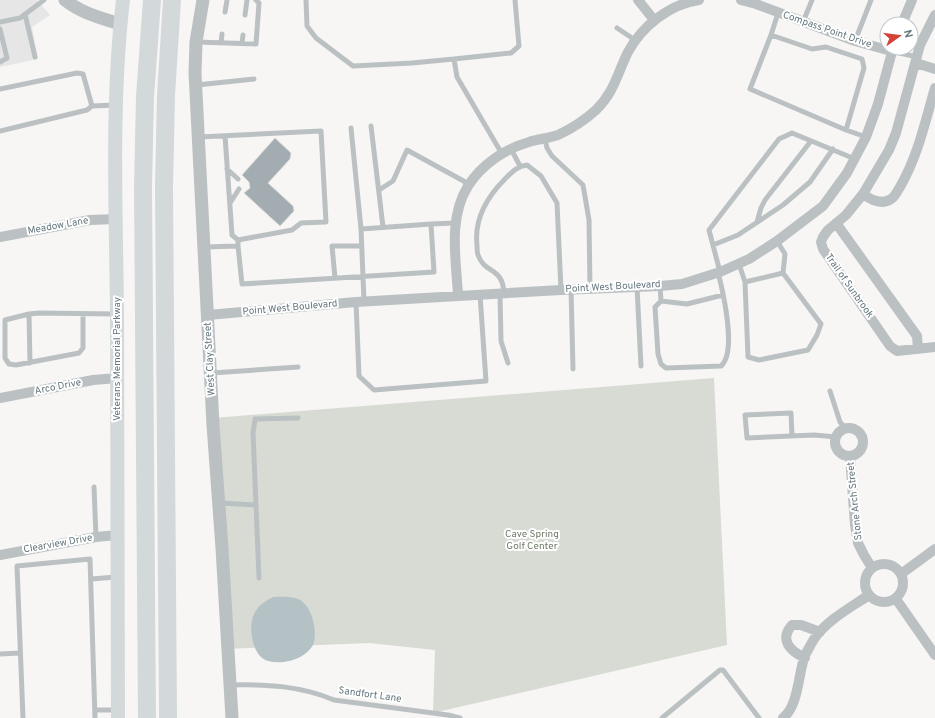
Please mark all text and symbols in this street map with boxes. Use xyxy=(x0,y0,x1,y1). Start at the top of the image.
street label: Compass Point Drive xyxy=(781,9,873,51)
north arrow xyxy=(879,16,919,56)
text: N xyxy=(900,28,915,39)
street label: Meadow Lane xyxy=(27,214,89,238)
street label: Trail of Sunbrook xyxy=(822,251,876,321)
street label: Point West Boulevard xyxy=(565,278,661,296)
street label: Veterans Memorial Parkway xyxy=(111,297,124,421)
street label: Point West Boulevard xyxy=(242,297,338,319)
street label: West Clay Street xyxy=(202,322,218,396)
street label: Arco Drive xyxy=(34,376,82,398)
street label: Stone Arch Street xyxy=(844,461,866,541)
park label: Cave Spring Golf Center xyxy=(505,528,559,553)
street label: Clearview Drive xyxy=(22,532,94,556)
street label: Sandfort Lane xyxy=(338,684,402,706)

